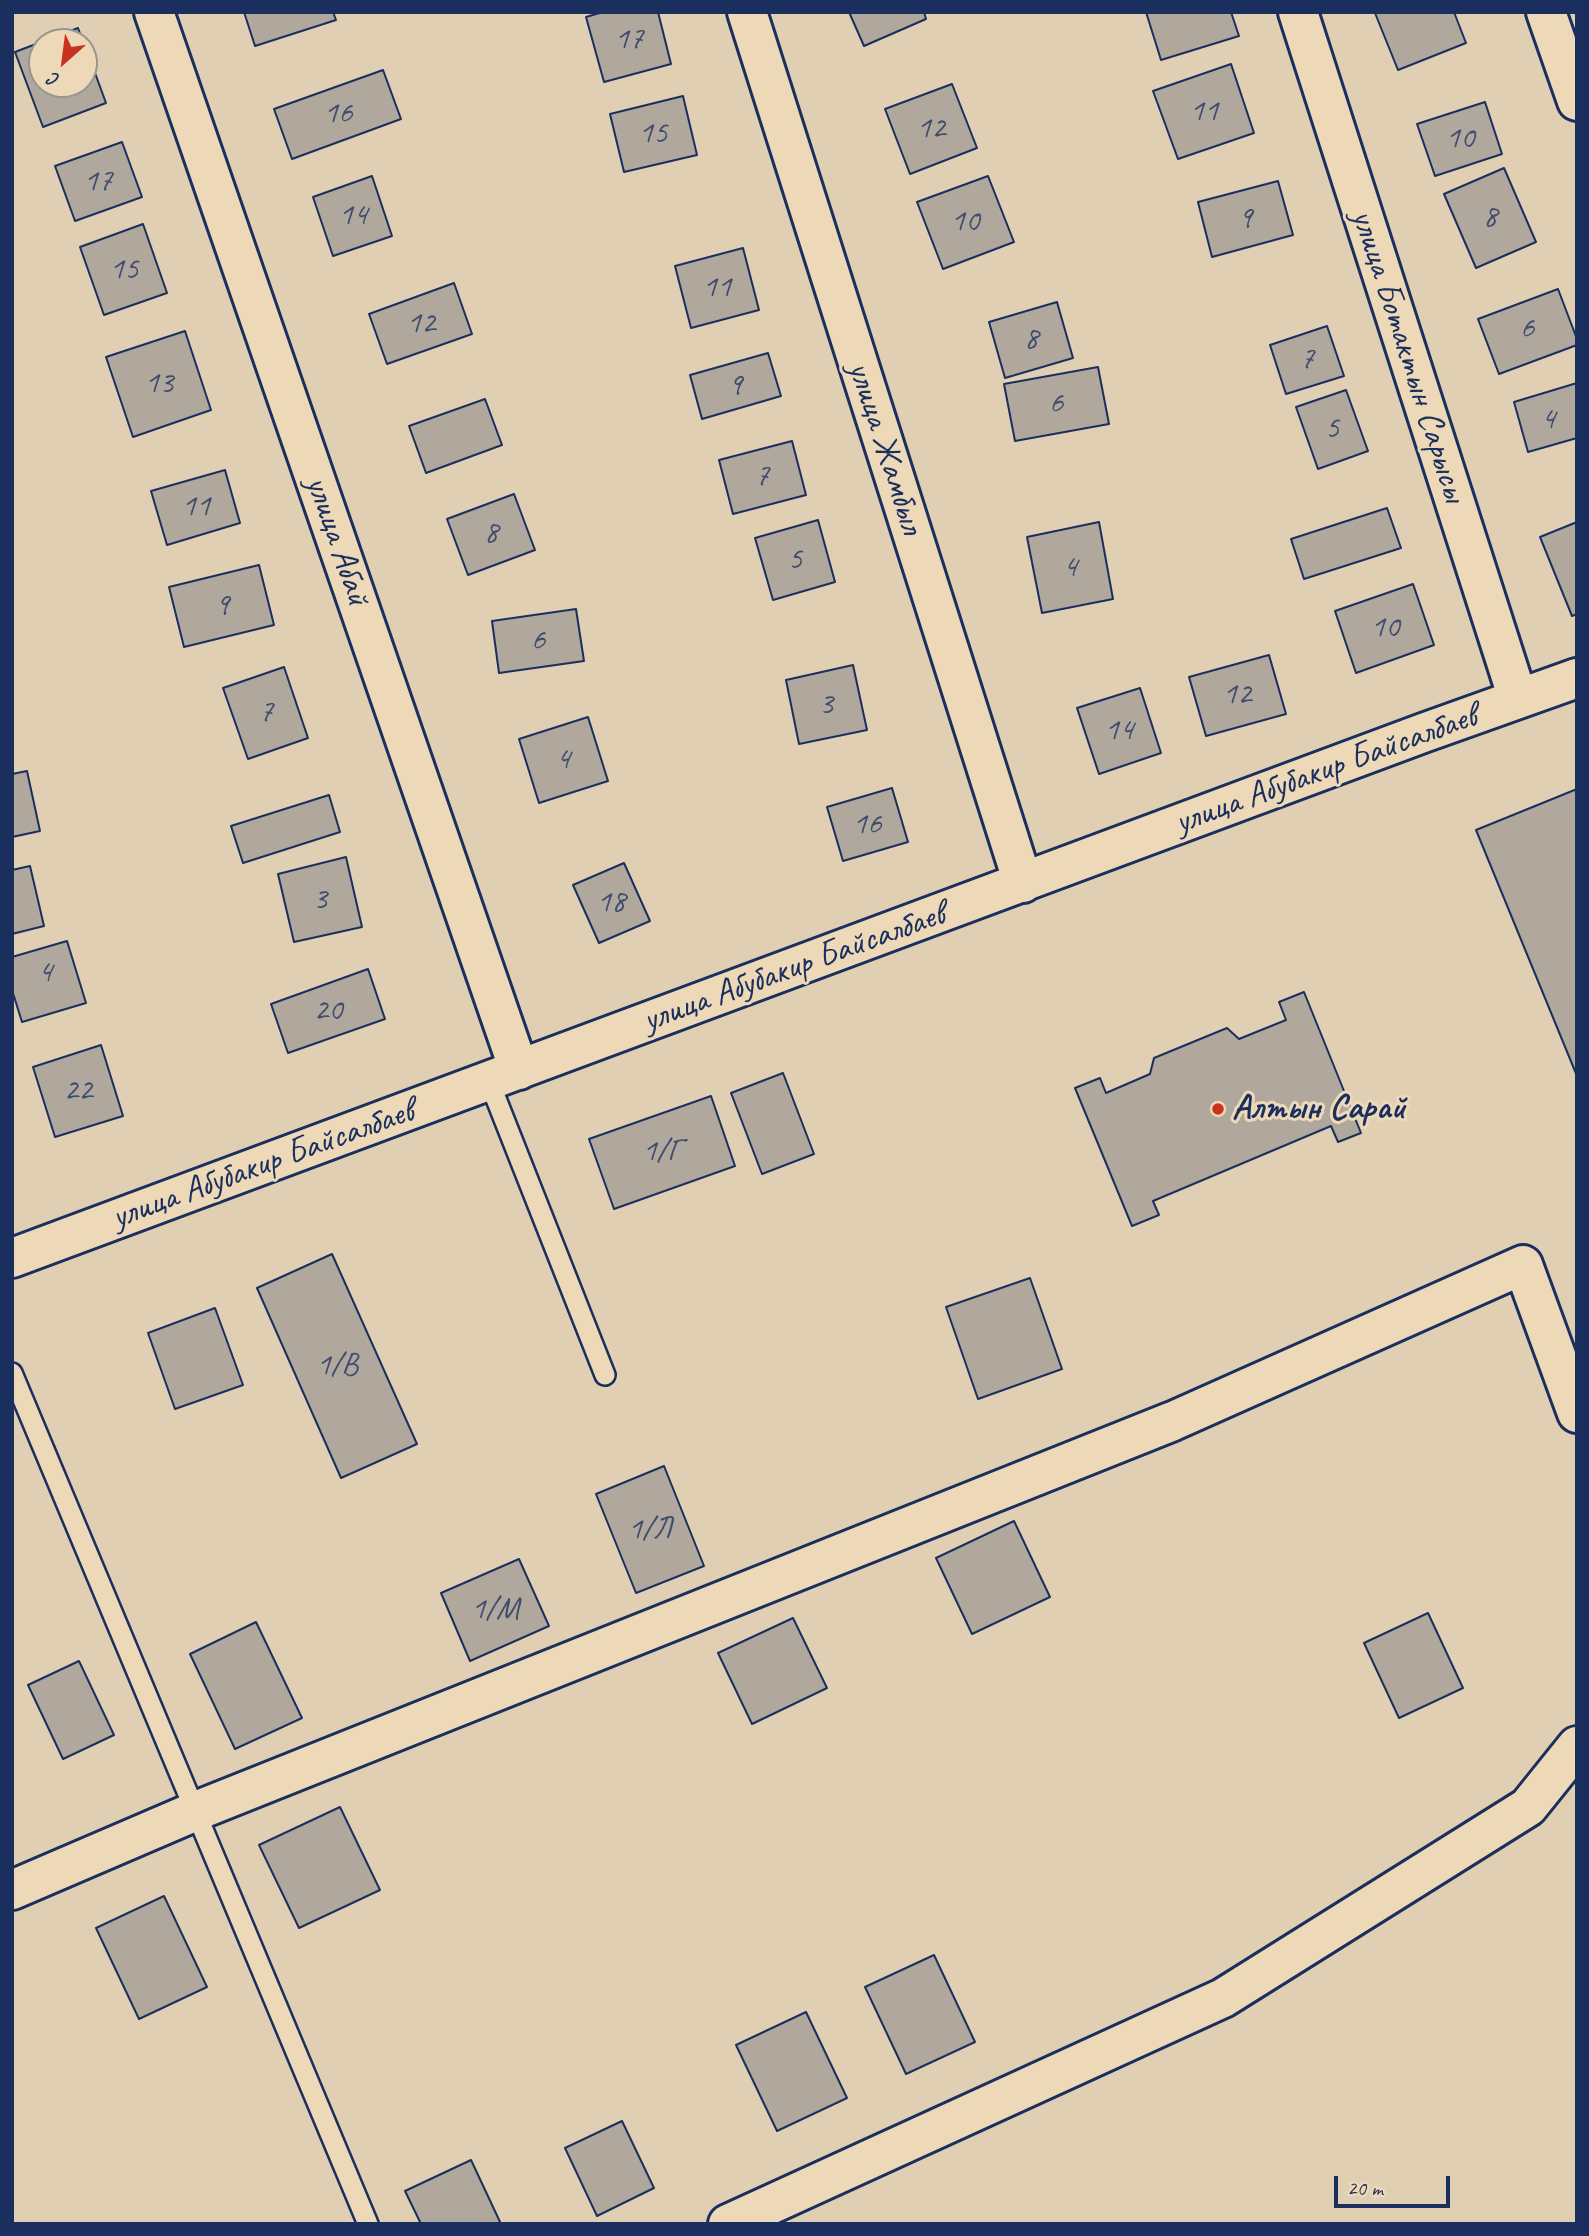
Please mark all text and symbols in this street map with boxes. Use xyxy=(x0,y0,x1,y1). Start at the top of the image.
house number: 17 xyxy=(615,21,643,59)
north arrow xyxy=(28,28,98,98)
text: С xyxy=(44,67,64,93)
house number: 11 xyxy=(1190,93,1218,131)
house number: 16 xyxy=(324,95,352,133)
house number: 12 xyxy=(917,110,945,148)
house number: 15 xyxy=(639,115,667,153)
house number: 10 xyxy=(1446,120,1474,158)
house number: 17 xyxy=(84,163,112,201)
house number: 14 xyxy=(339,197,367,235)
house number: 8 xyxy=(1483,199,1497,237)
house number: 9 xyxy=(1238,200,1252,238)
house number: 10 xyxy=(951,203,979,241)
street label: улица Ботактын Сарысы xyxy=(1341,205,1475,507)
house number: 15 xyxy=(110,251,138,289)
house number: 11 xyxy=(703,269,731,307)
house number: 12 xyxy=(407,305,435,343)
house number: 6 xyxy=(1520,310,1534,348)
house number: 8 xyxy=(1024,321,1038,359)
house number: 7 xyxy=(1300,341,1314,379)
street label: улица Жамбыл xyxy=(837,357,933,539)
house number: 13 xyxy=(145,365,173,403)
house number: 9 xyxy=(728,367,742,405)
house number: 6 xyxy=(1049,385,1063,423)
house number: 4 xyxy=(1541,401,1555,439)
house number: 5 xyxy=(1325,410,1339,448)
house number: 7 xyxy=(755,458,769,496)
street label: улица Абай xyxy=(295,471,379,611)
house number: 11 xyxy=(182,488,210,526)
house number: 8 xyxy=(484,515,498,553)
house number: 5 xyxy=(788,541,802,579)
house number: 4 xyxy=(1063,549,1077,587)
house number: 9 xyxy=(215,587,229,625)
house number: 10 xyxy=(1371,609,1399,647)
house number: 6 xyxy=(531,622,545,660)
house number: 12 xyxy=(1223,676,1251,714)
house number: 3 xyxy=(819,686,833,724)
house number: 7 xyxy=(259,694,273,732)
street label: улица Абубакир Байсалбаев xyxy=(1169,696,1483,844)
house number: 14 xyxy=(1105,712,1133,750)
house number: 4 xyxy=(556,741,570,779)
house number: 16 xyxy=(853,806,881,844)
house number: 3 xyxy=(313,881,327,919)
house number: 18 xyxy=(597,884,625,922)
street label: улица Абубакир Байсалбаев xyxy=(637,894,951,1042)
house number: 4 xyxy=(38,954,52,992)
house number: 20 xyxy=(314,992,342,1030)
house number: 22 xyxy=(64,1072,92,1110)
place label: Алтын Сарай xyxy=(1232,1088,1405,1130)
street label: улица Абубакир Байсалбаев xyxy=(106,1091,420,1239)
marker: Алтын Сарай xyxy=(1210,1101,1226,1117)
house number: 1/Г xyxy=(642,1133,682,1171)
house number: 1/В xyxy=(316,1347,358,1385)
house number: 1/Л xyxy=(628,1511,672,1549)
house number: 1/М xyxy=(471,1591,519,1629)
scale bar xyxy=(1337,2162,1452,2206)
text: 20 m xyxy=(1347,2175,1383,2201)

